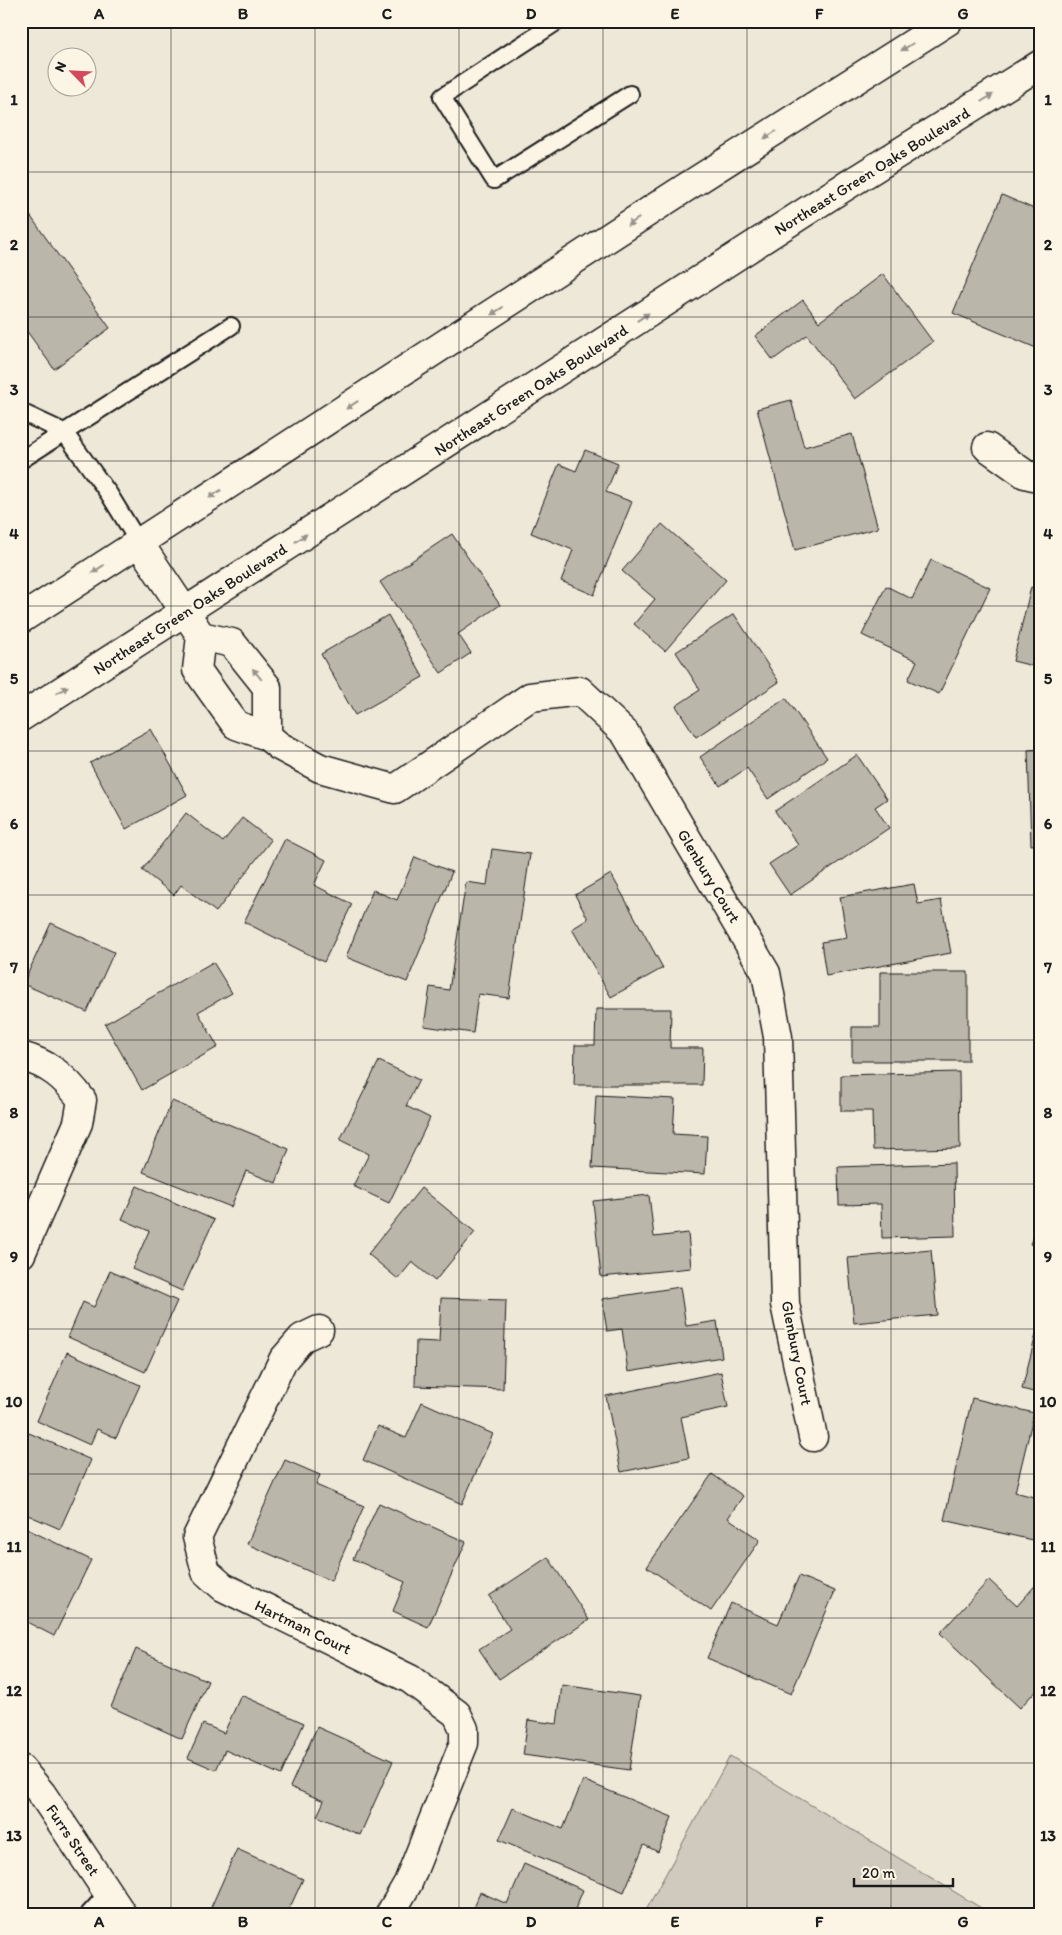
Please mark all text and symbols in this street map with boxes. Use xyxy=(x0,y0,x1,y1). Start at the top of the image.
text: A xyxy=(93,4,105,23)
text: B xyxy=(238,4,249,23)
text: C xyxy=(382,4,393,23)
text: D xyxy=(526,4,537,23)
text: E xyxy=(671,4,680,23)
text: F xyxy=(815,4,824,23)
text: G xyxy=(957,4,969,23)
one-way arrow xyxy=(900,43,914,52)
north arrow xyxy=(48,48,98,98)
text: N xyxy=(51,59,70,75)
text: 1 xyxy=(10,90,18,109)
text: 1 xyxy=(1044,90,1052,109)
one-way arrow xyxy=(980,93,993,102)
street label: Northeast Green Oaks Boulevard xyxy=(771,103,973,239)
one-way arrow xyxy=(763,130,776,139)
one-way arrow xyxy=(626,218,640,227)
text: 2 xyxy=(10,235,19,254)
text: 2 xyxy=(1044,235,1053,254)
one-way arrow xyxy=(490,306,503,316)
one-way arrow xyxy=(637,312,650,322)
street label: Northeast Green Oaks Boulevard xyxy=(431,320,632,460)
text: 3 xyxy=(10,380,19,399)
text: 3 xyxy=(1044,380,1053,399)
one-way arrow xyxy=(345,400,358,410)
one-way arrow xyxy=(209,489,222,498)
text: 4 xyxy=(9,524,19,543)
text: 4 xyxy=(1043,524,1053,543)
one-way arrow xyxy=(294,533,307,543)
street label: Northeast Green Oaks Boulevard xyxy=(90,539,291,679)
one-way arrow xyxy=(92,565,105,574)
one-way arrow xyxy=(252,667,263,680)
text: 5 xyxy=(10,669,19,688)
text: 5 xyxy=(1044,669,1053,688)
one-way arrow xyxy=(56,686,69,695)
text: 6 xyxy=(10,814,19,833)
text: 6 xyxy=(1044,814,1053,833)
street label: Glenbury Court xyxy=(674,826,744,926)
text: 7 xyxy=(9,958,18,977)
text: 7 xyxy=(1043,958,1052,977)
text: 8 xyxy=(10,1103,19,1122)
text: 8 xyxy=(1044,1103,1053,1122)
text: 9 xyxy=(10,1247,18,1266)
text: 9 xyxy=(1044,1247,1052,1266)
street label: Glenbury Court xyxy=(778,1299,816,1407)
text: 10 xyxy=(5,1392,23,1411)
text: 10 xyxy=(1039,1392,1057,1411)
text: 11 xyxy=(7,1537,22,1556)
text: 11 xyxy=(1041,1537,1056,1556)
street label: Hartman Court xyxy=(252,1595,354,1659)
text: 12 xyxy=(6,1681,23,1700)
text: 12 xyxy=(1040,1681,1057,1700)
street label: Furrs Street xyxy=(42,1801,104,1879)
text: 13 xyxy=(6,1826,22,1845)
text: 13 xyxy=(1040,1826,1056,1845)
scale bar xyxy=(854,1855,953,1887)
text: 20 m xyxy=(862,1864,896,1882)
text: A xyxy=(93,1912,105,1931)
text: B xyxy=(238,1912,249,1931)
text: C xyxy=(382,1912,393,1931)
text: D xyxy=(526,1912,537,1931)
text: E xyxy=(671,1912,680,1931)
text: F xyxy=(815,1912,824,1931)
text: G xyxy=(957,1912,969,1931)

